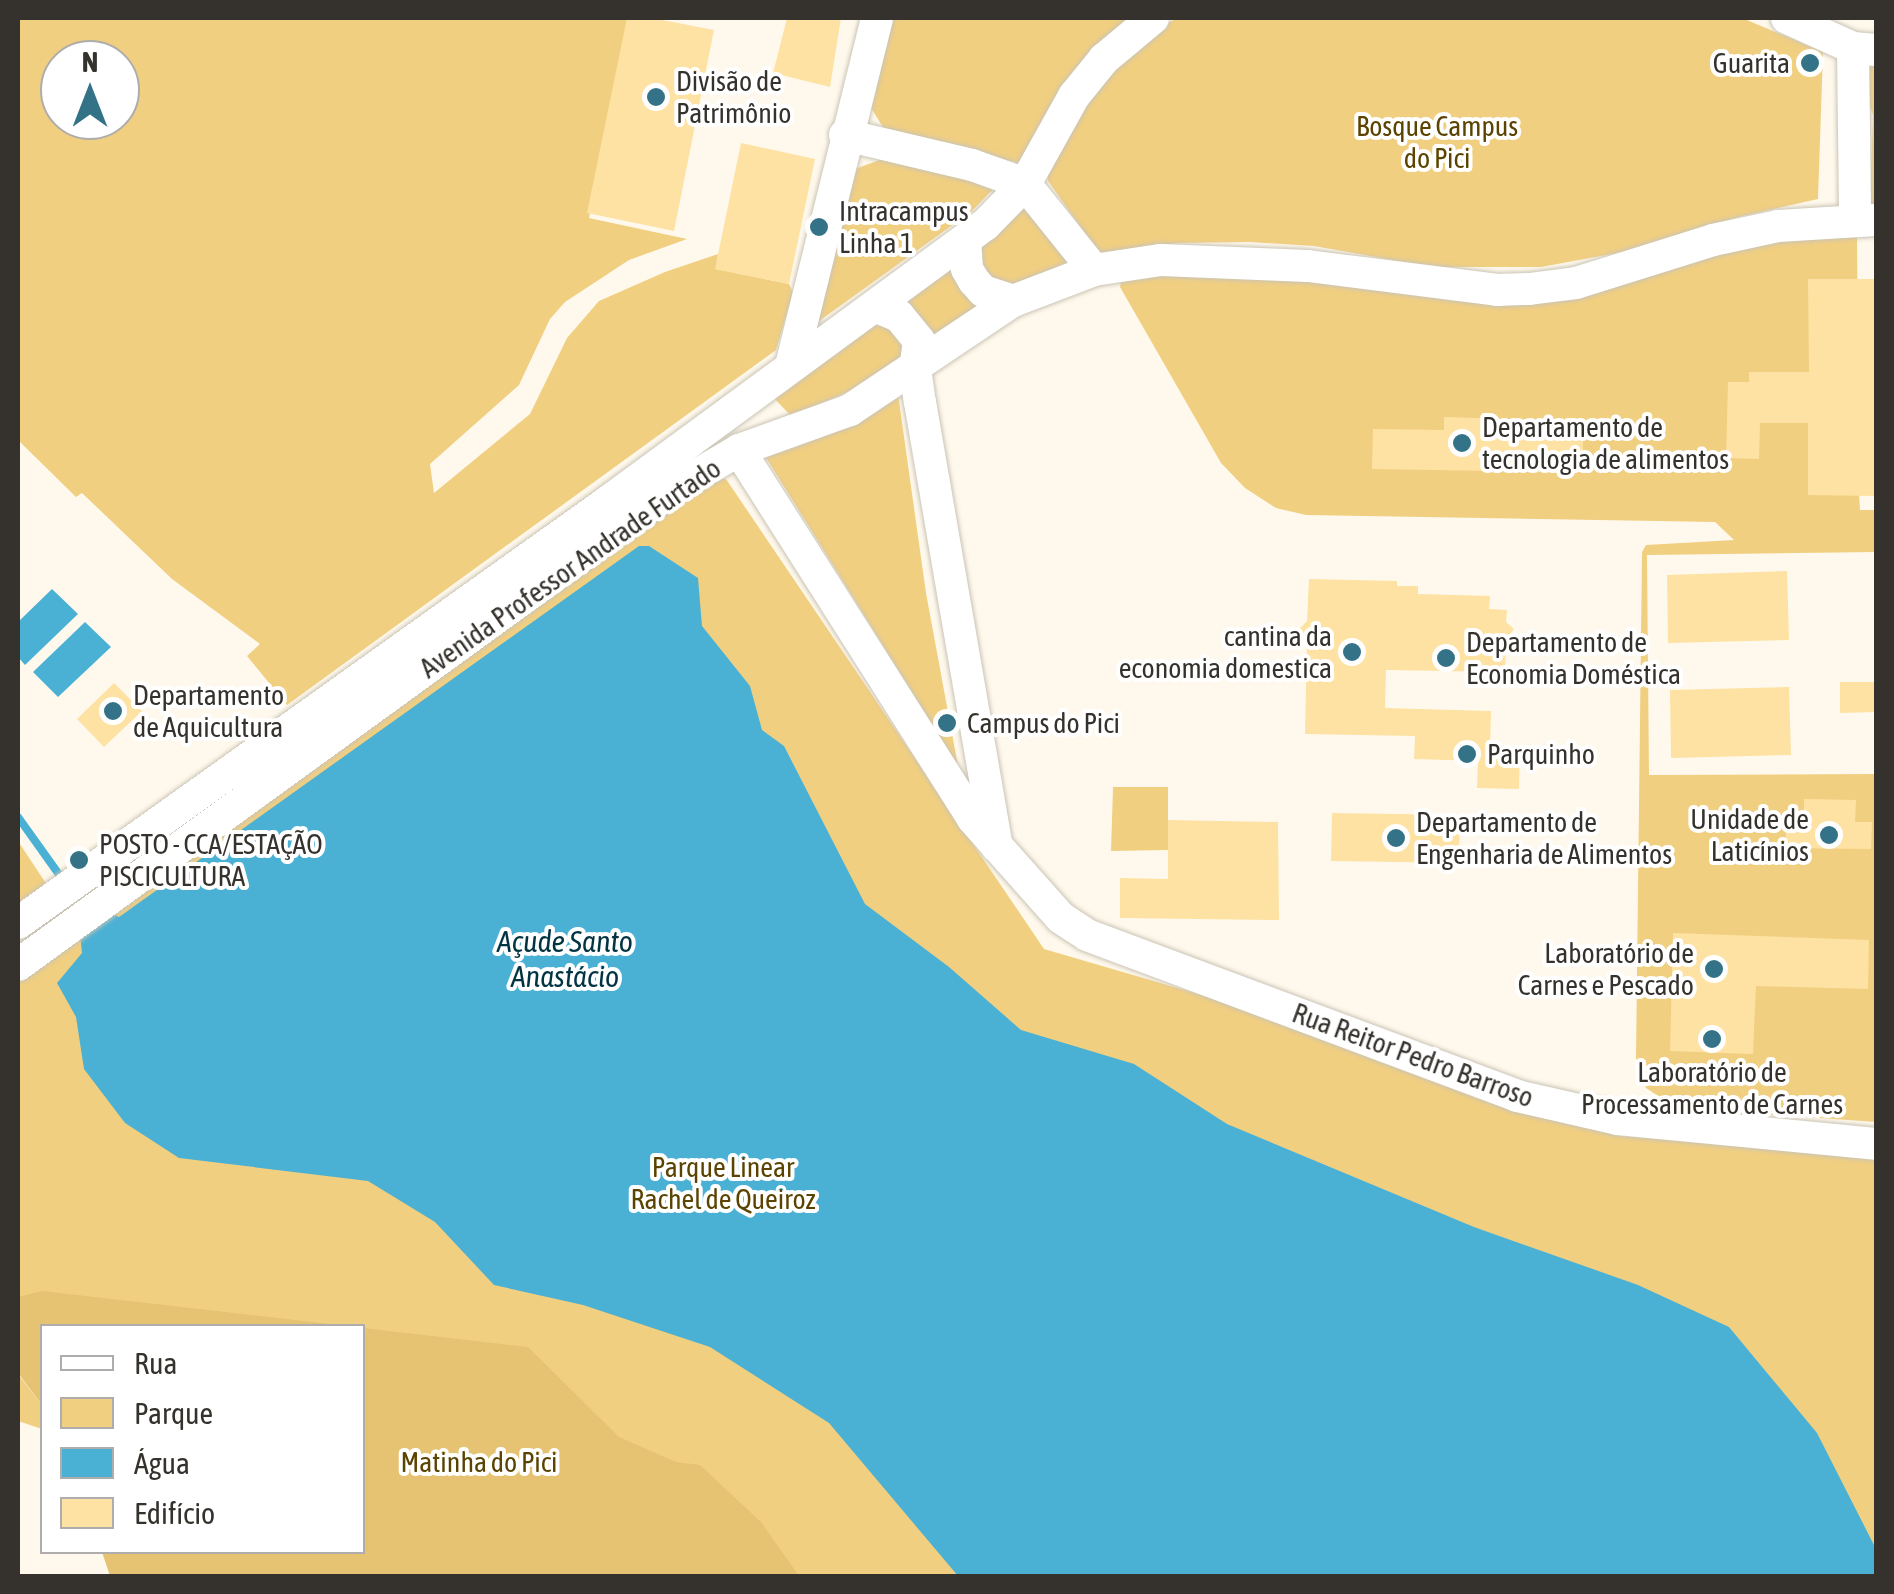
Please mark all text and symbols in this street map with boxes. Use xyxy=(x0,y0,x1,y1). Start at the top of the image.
north arrow xyxy=(40,40,140,140)
text: N xyxy=(82,46,98,78)
place label: Guarita xyxy=(1713,46,1790,80)
marker: Guarita xyxy=(1799,52,1821,74)
place label: Divisão de Patrimônio xyxy=(676,64,791,130)
marker: Divisão de Patrimônio xyxy=(645,86,667,108)
park label: Bosque Campus do Pici xyxy=(1356,109,1518,175)
place label: Intracampus Linha 1 xyxy=(839,194,969,260)
marker: Intracampus Linha 1 xyxy=(808,216,830,238)
place label: Departamento de tecnologia de alimentos xyxy=(1482,410,1729,476)
marker: Departamento de tecnologia de alimentos xyxy=(1451,432,1473,454)
street label: Avenida Professor Andrade Furtado xyxy=(413,451,727,685)
place label: cantina da economia domestica xyxy=(1119,619,1332,685)
place label: Departamento de Economia Doméstica xyxy=(1466,625,1681,691)
marker: cantina da economia domestica xyxy=(1341,641,1363,663)
marker: Departamento de Economia Doméstica xyxy=(1435,647,1457,669)
place label: Departamento de Aquicultura xyxy=(133,678,284,744)
marker: Departamento de Aquicultura xyxy=(102,700,124,722)
place label: Campus do Pici xyxy=(967,706,1120,740)
marker: Campus do Pici xyxy=(936,712,958,734)
place label: Parquinho xyxy=(1487,737,1595,771)
marker: Parquinho xyxy=(1456,743,1478,765)
place label: Unidade de Laticínios xyxy=(1690,802,1809,868)
place label: Departamento de Engenharia de Alimentos xyxy=(1416,805,1672,871)
marker: Unidade de Laticínios xyxy=(1818,824,1840,846)
place label: POSTO - CCA/ESTAÇÃO PISCICULTURA xyxy=(99,827,323,893)
marker: Departamento de Engenharia de Alimentos xyxy=(1385,827,1407,849)
marker: POSTO - CCA/ESTAÇÃO PISCICULTURA xyxy=(68,849,90,871)
water label: Açude Santo Anastácio xyxy=(497,923,633,994)
place label: Laboratório de Carnes e Pescado xyxy=(1518,936,1694,1002)
marker: Laboratório de Carnes e Pescado xyxy=(1703,958,1725,980)
street label: Rua Reitor Pedro Barroso xyxy=(1288,996,1538,1114)
marker: Laboratório de Processamento de Carnes xyxy=(1701,1028,1723,1050)
place label: Laboratório de Processamento de Carnes xyxy=(1581,1055,1843,1121)
park label: Parque Linear Rachel de Queiroz xyxy=(631,1150,815,1216)
legend xyxy=(40,1324,365,1554)
text: Rua xyxy=(134,1346,177,1380)
text: Parque xyxy=(134,1396,213,1430)
park label: Matinha do Pici xyxy=(401,1445,557,1479)
text: Água xyxy=(134,1446,190,1480)
text: Edifício xyxy=(134,1496,215,1530)

